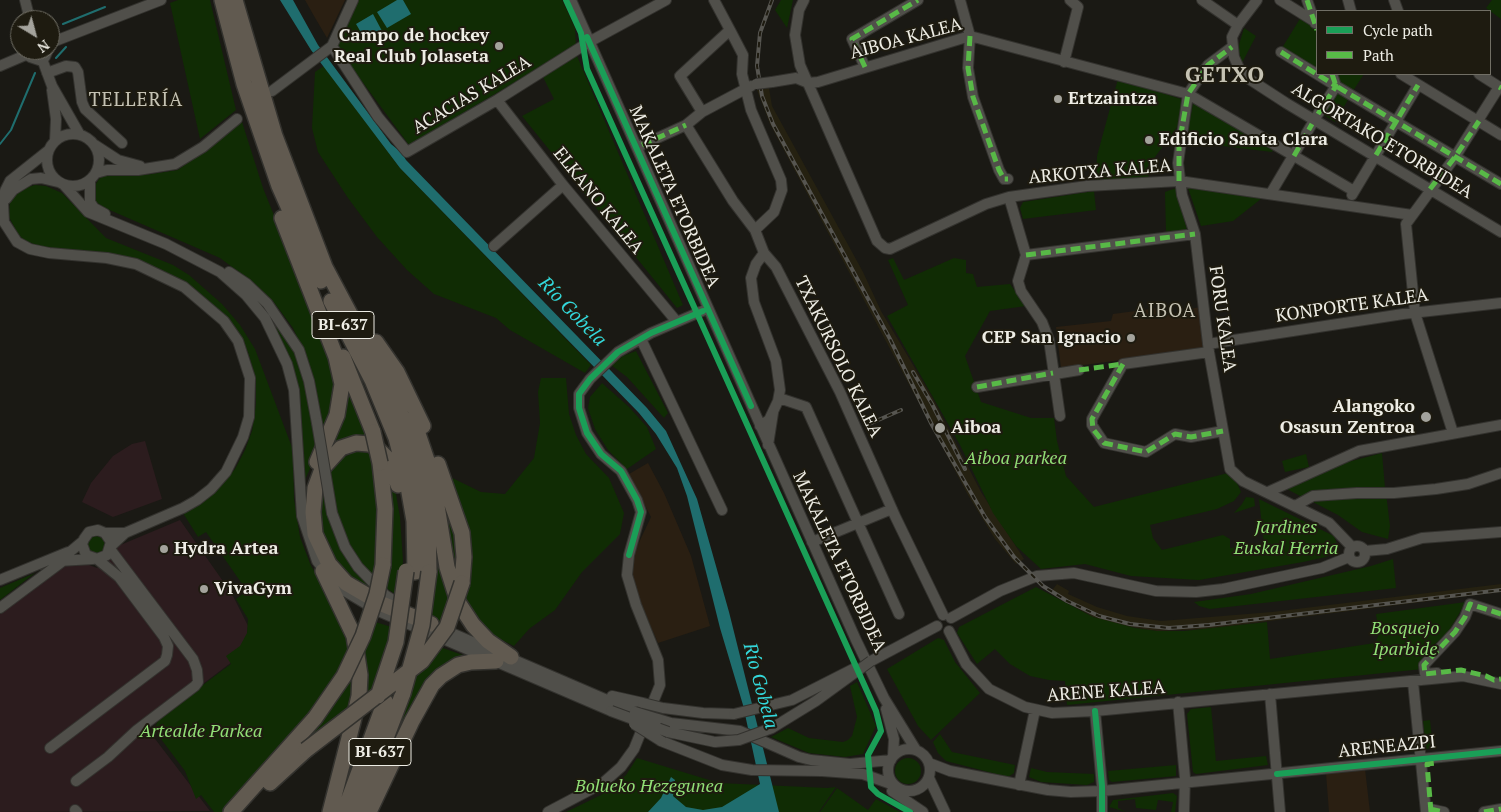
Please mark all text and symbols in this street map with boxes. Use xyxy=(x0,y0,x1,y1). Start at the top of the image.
north arrow xyxy=(10,10,60,60)
legend xyxy=(1316,10,1491,75)
street label: AIBOA KALEA xyxy=(848,14,964,64)
text: Cycle path xyxy=(1363,20,1433,40)
place label: Campo de hockey Real Club Jolaseta xyxy=(334,25,489,68)
text: N xyxy=(34,36,54,57)
marker: Campo de hockey Real Club Jolaseta xyxy=(493,40,505,52)
text: Path xyxy=(1363,45,1394,65)
street label: ACACIAS KALEA xyxy=(409,51,535,139)
district label: GETXO xyxy=(1184,63,1266,89)
street label: ALGORTAKO ETORBIDEA xyxy=(1287,78,1477,204)
place label: Ertzaintza xyxy=(1068,88,1157,110)
district label: TELLERÍA xyxy=(88,90,184,112)
marker: Ertzaintza xyxy=(1052,93,1064,105)
street label: MAKALETA ETORBIDEA xyxy=(624,103,724,291)
place label: Edificio Santa Clara xyxy=(1159,129,1328,151)
marker: Edificio Santa Clara xyxy=(1143,134,1155,146)
street label: ELKANO KALEA xyxy=(548,143,648,259)
street label: ARKOTXA KALEA xyxy=(1028,155,1172,189)
street label: FORU KALEA xyxy=(1204,264,1240,374)
water label: Río Gobela xyxy=(533,272,611,352)
street label: TXAKURSOLO KALEA xyxy=(790,273,886,441)
street label: KONPORTE KALEA xyxy=(1274,285,1430,327)
district label: AIBOA xyxy=(1133,301,1197,323)
road number: BI-637 xyxy=(312,312,374,338)
place label: CEP San Ignacio xyxy=(982,327,1121,349)
marker: CEP San Ignacio xyxy=(1125,332,1137,344)
place label: Alangoko Osasun Zentroa xyxy=(1280,396,1415,438)
marker: Alangoko Osasun Zentroa xyxy=(1419,410,1433,424)
place label: Aiboa xyxy=(951,417,1001,439)
marker: Aiboa xyxy=(933,421,947,435)
park label: Aiboa parkea xyxy=(965,448,1067,470)
street label: MAKALETA ETORBIDEA xyxy=(788,468,890,656)
park label: Jardines Euskal Herria xyxy=(1234,517,1338,560)
place label: Hydra Artea xyxy=(174,538,279,560)
marker: Hydra Artea xyxy=(158,543,170,555)
place label: VivaGym xyxy=(214,578,292,600)
marker: VivaGym xyxy=(198,583,210,595)
park label: Bosquejo Iparbide xyxy=(1371,618,1439,660)
water label: Río Gobela xyxy=(738,641,782,731)
street label: ARENE KALEA xyxy=(1046,677,1166,707)
park label: Artealde Parkea xyxy=(140,721,262,743)
street label: ARENEAZPI xyxy=(1337,731,1437,763)
road number: BI-637 xyxy=(349,739,411,766)
park label: Bolueko Hezegunea xyxy=(575,776,723,798)

